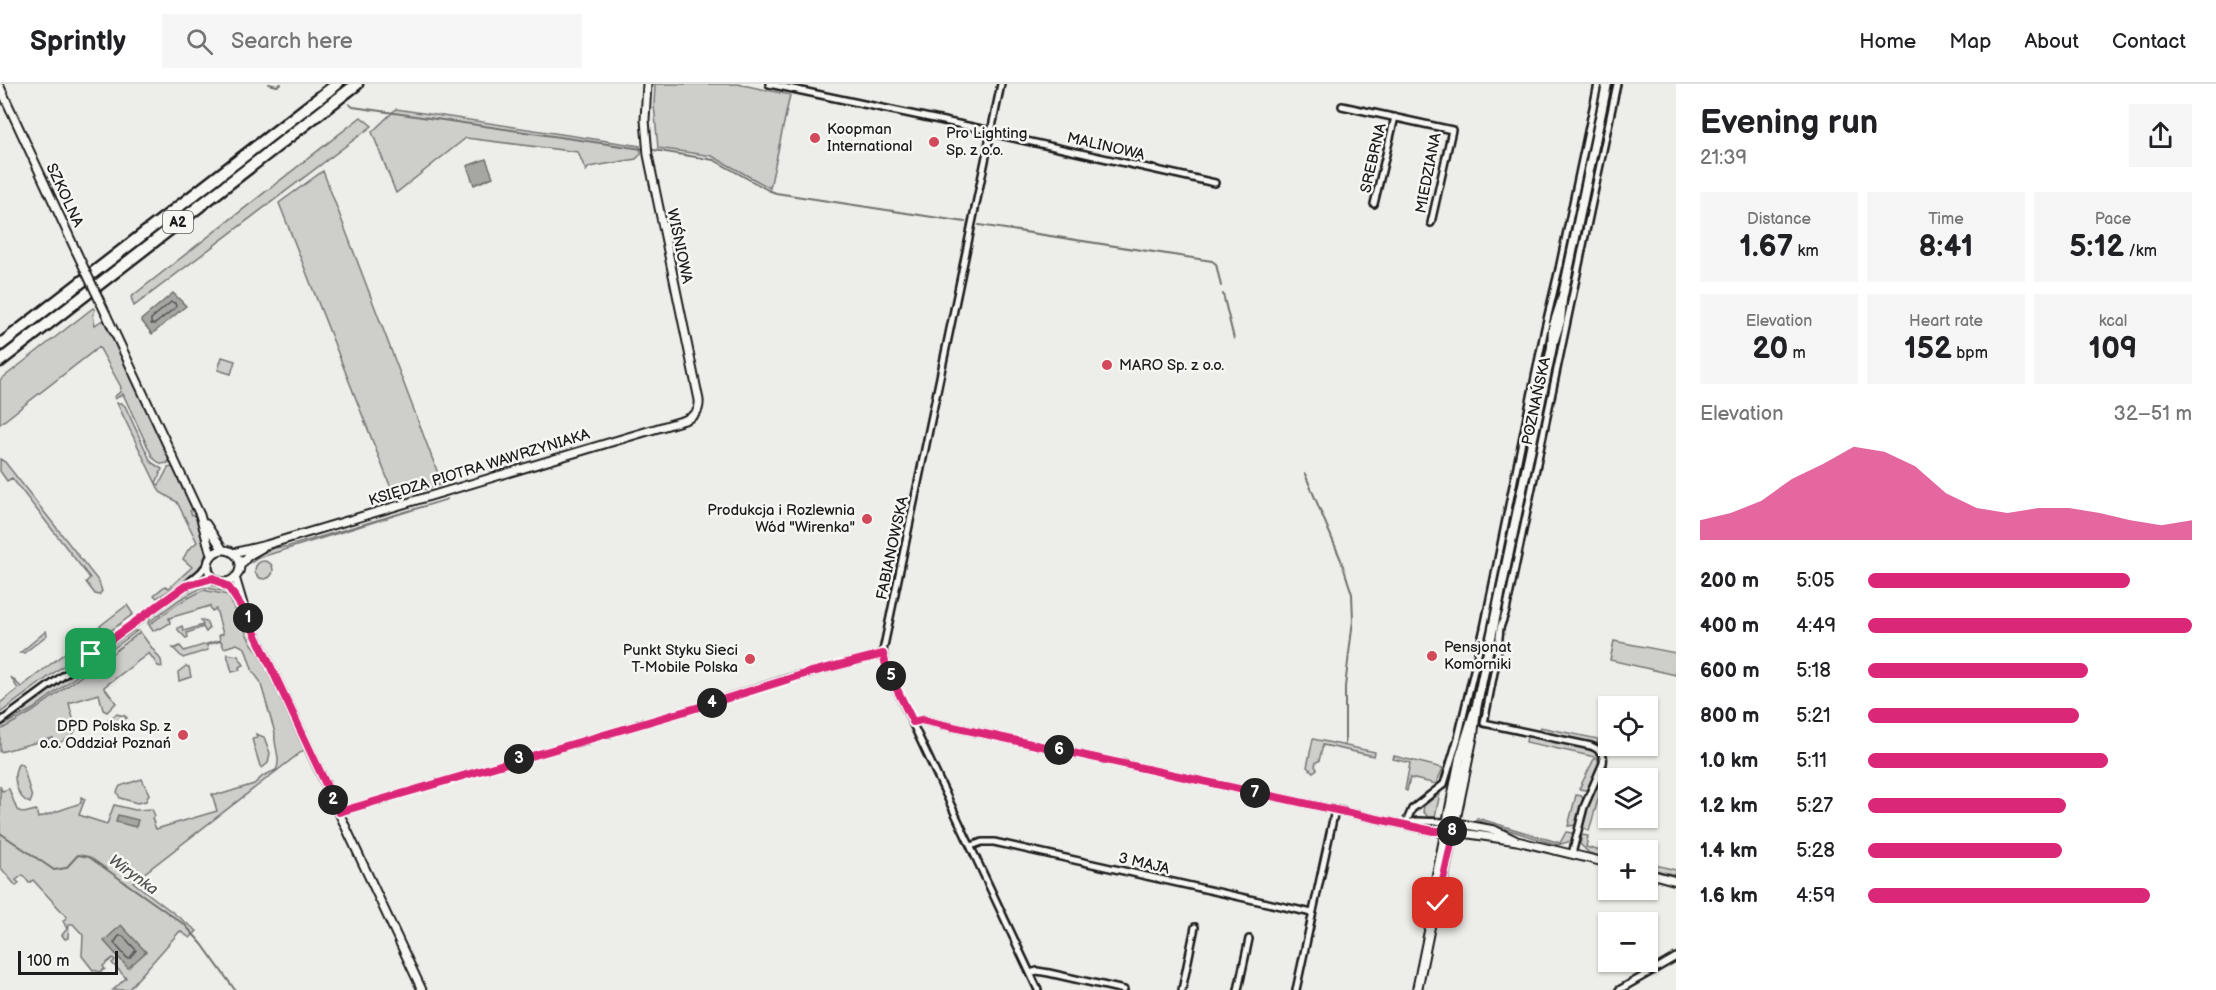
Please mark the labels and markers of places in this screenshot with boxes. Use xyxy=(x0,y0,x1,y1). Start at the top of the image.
place label: Koopman International xyxy=(827,120,912,156)
place label: Pro Lighting Sp. z o.o. xyxy=(946,124,1027,160)
marker: Koopman International xyxy=(808,131,822,145)
marker: Pro Lighting Sp. z o.o. xyxy=(927,135,941,149)
place label: MARO Sp. z o.o. xyxy=(1119,356,1224,375)
marker: MARO Sp. z o.o. xyxy=(1100,358,1114,372)
place label: Produkcja i Rozlewnia Wód "Wirenka" xyxy=(707,501,855,537)
marker: Produkcja i Rozlewnia Wód "Wirenka" xyxy=(860,512,874,526)
pin: 1 xyxy=(233,603,263,633)
pin xyxy=(65,628,116,679)
place label: Pensjonat Komorniki xyxy=(1444,638,1512,674)
place label: Punkt Styku Sieci T-Mobile Polska xyxy=(623,641,738,677)
marker: Pensjonat Komorniki xyxy=(1425,649,1439,663)
marker: Punkt Styku Sieci T-Mobile Polska xyxy=(743,652,757,666)
pin: 5 xyxy=(876,661,906,691)
pin: 4 xyxy=(697,688,727,718)
place label: DPD Polska Sp. z o.o. Oddział Poznań xyxy=(39,717,172,753)
marker: DPD Polska Sp. z o.o. Oddział Poznań xyxy=(176,728,190,742)
pin: 6 xyxy=(1044,735,1074,765)
pin: 3 xyxy=(504,744,534,774)
pin: 7 xyxy=(1240,778,1270,808)
pin: 2 xyxy=(318,785,348,815)
pin: 8 xyxy=(1437,816,1467,846)
pin xyxy=(1412,877,1463,928)

